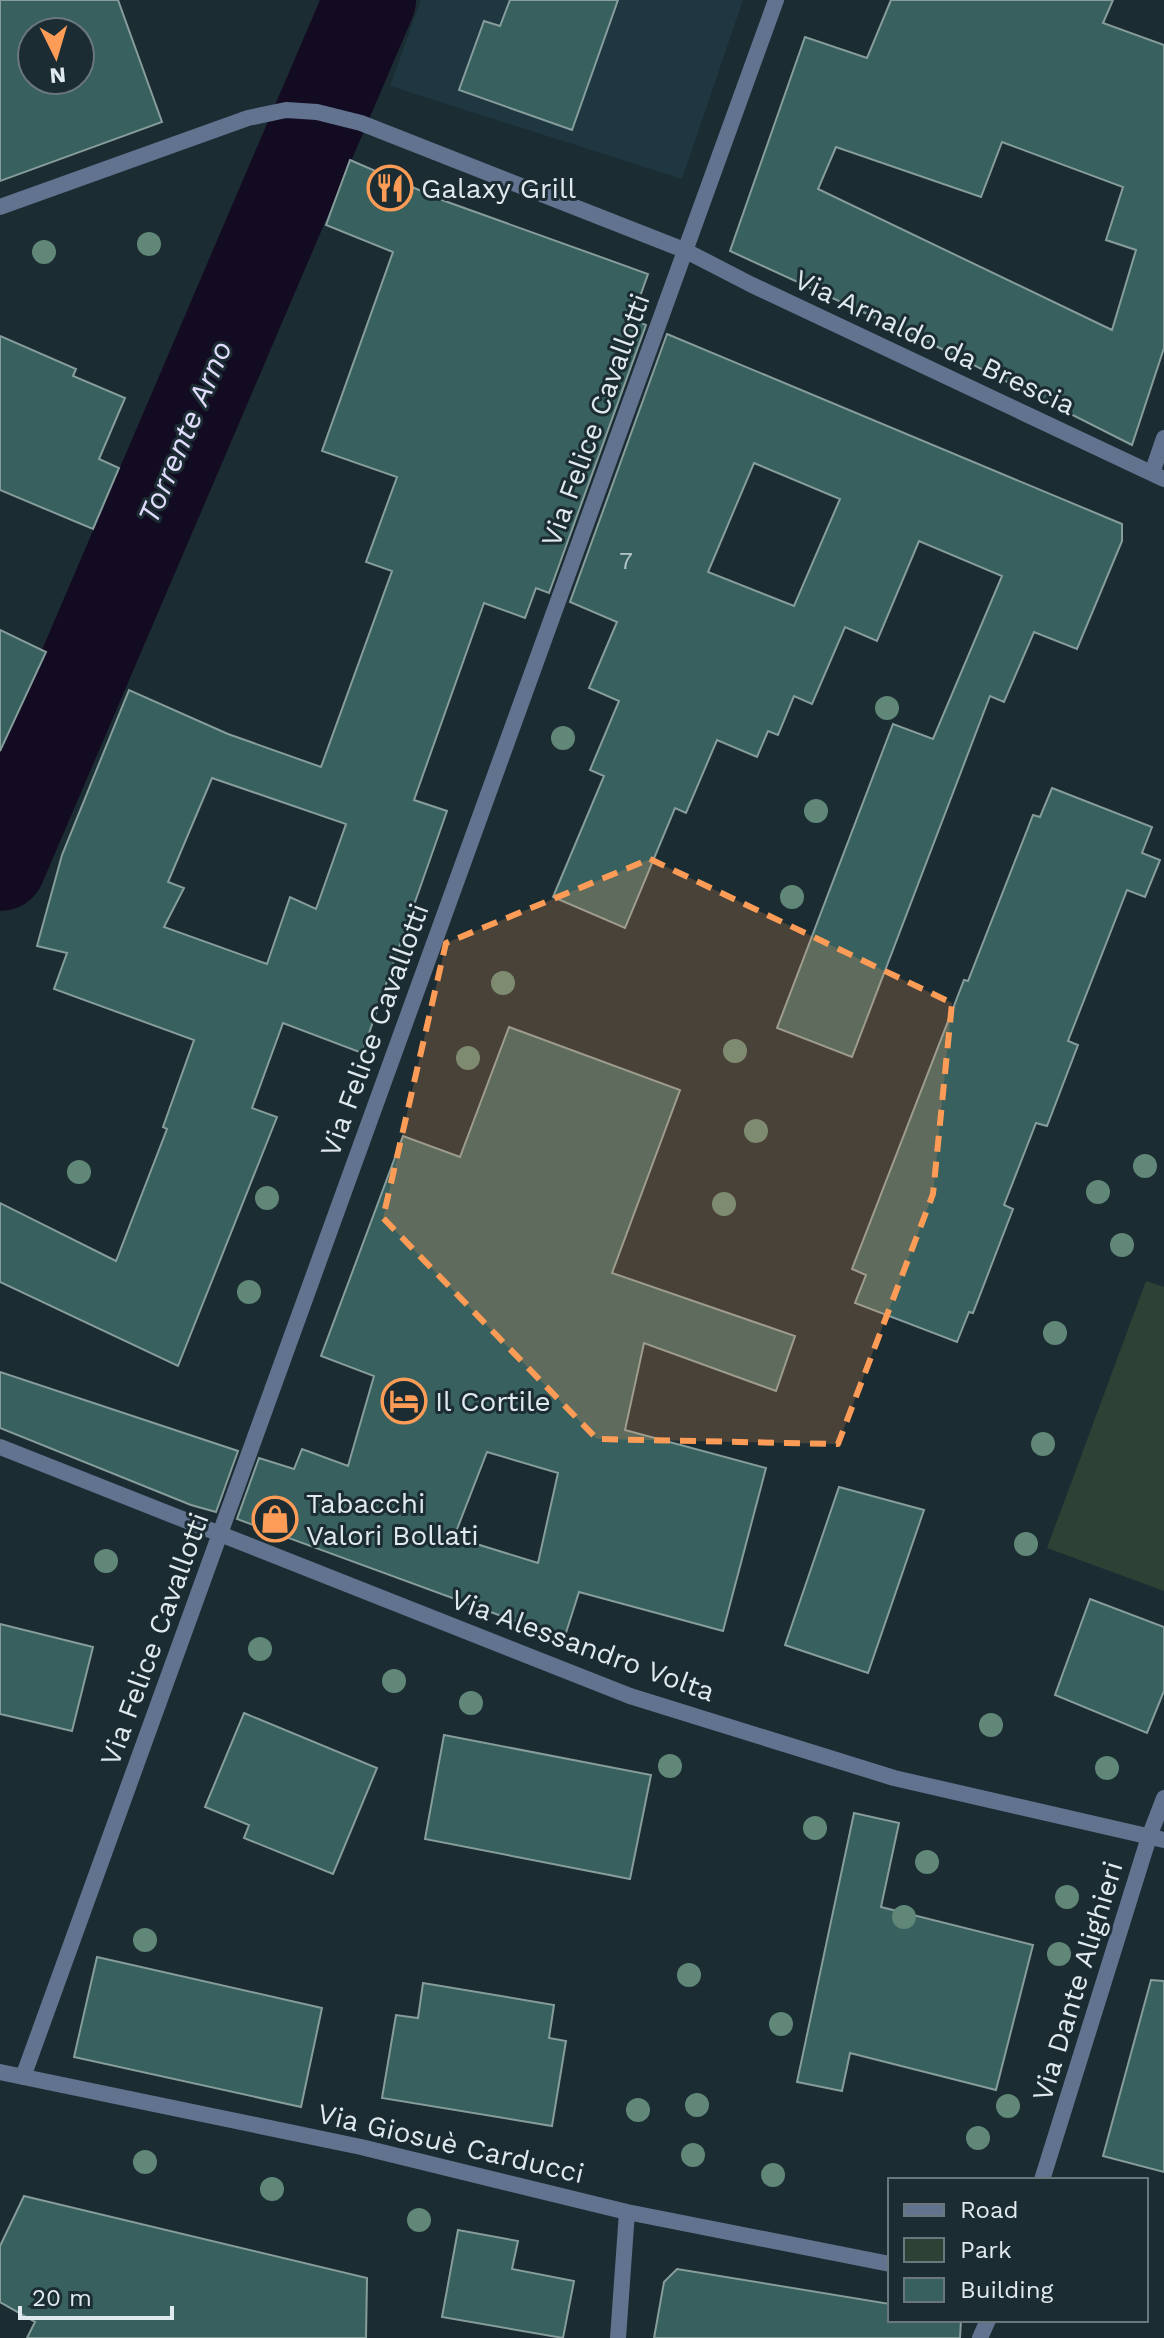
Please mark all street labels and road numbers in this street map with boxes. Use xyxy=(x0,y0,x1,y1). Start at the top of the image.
street label: Via Arnaldo da Brescia xyxy=(789,263,1081,422)
street label: Via Felice Cavallotti xyxy=(534,289,657,551)
street label: Via Felice Cavallotti xyxy=(313,899,436,1161)
street label: Via Felice Cavallotti xyxy=(93,1508,216,1770)
street label: Via Alessandro Volta xyxy=(446,1582,719,1709)
street label: Via Dante Alighieri xyxy=(1025,1857,1130,2105)
street label: Via Giosuè Carducci xyxy=(315,2097,587,2190)

